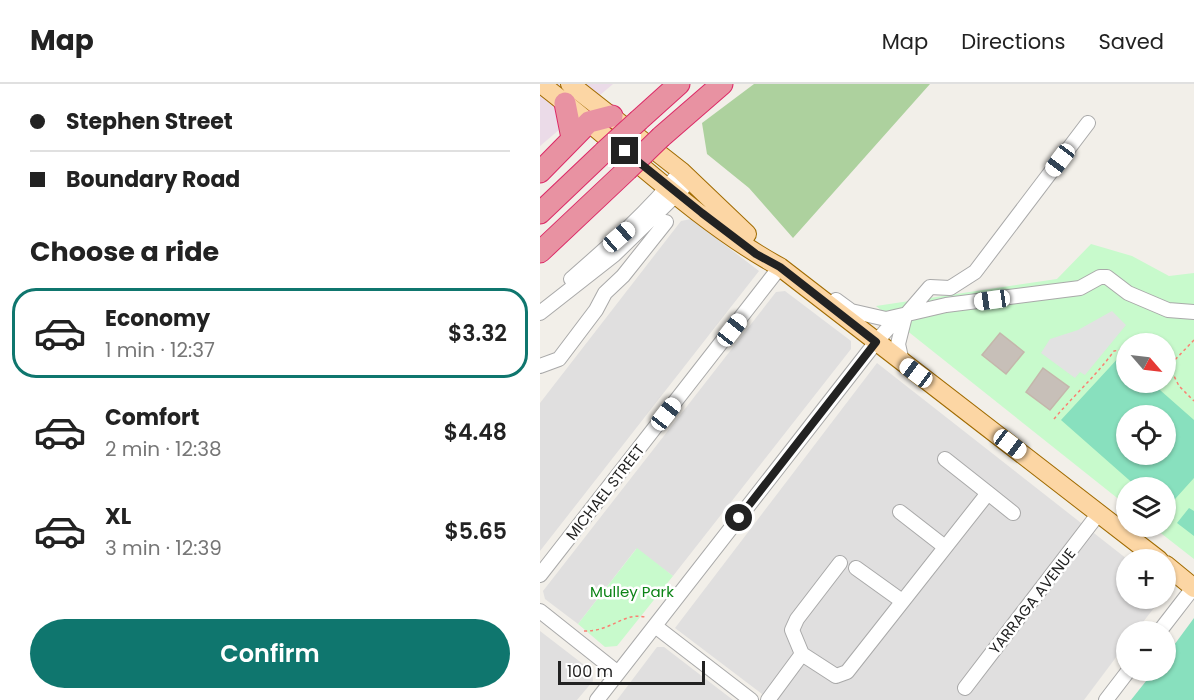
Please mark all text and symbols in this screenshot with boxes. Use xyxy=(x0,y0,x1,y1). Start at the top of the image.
text: Map xyxy=(30,21,94,60)
text: Map xyxy=(882,27,928,56)
text: Directions xyxy=(961,27,1065,56)
text: Saved xyxy=(1098,27,1164,56)
text: Stephen Street xyxy=(66,106,233,137)
route end xyxy=(611,137,638,164)
car xyxy=(1042,140,1078,180)
text: Boundary Road xyxy=(66,164,240,195)
car xyxy=(600,218,638,256)
text: Choose a ride xyxy=(30,233,219,270)
car xyxy=(973,289,1011,311)
text: Economy xyxy=(105,303,210,334)
icon: car xyxy=(33,306,87,360)
car xyxy=(714,310,750,350)
text: $3.32 xyxy=(448,318,507,349)
north arrow xyxy=(1116,333,1176,393)
map controls xyxy=(1116,333,1176,681)
text: 1 min · 12:37 xyxy=(105,336,215,364)
car xyxy=(896,355,936,391)
car xyxy=(648,394,684,434)
text: Comfort xyxy=(105,402,199,433)
icon: car xyxy=(33,405,87,459)
button: locate xyxy=(1116,405,1176,465)
text: $4.48 xyxy=(444,417,507,448)
car xyxy=(990,426,1030,462)
text: 2 min · 12:38 xyxy=(105,435,222,463)
street label: MICHAEL STREET xyxy=(561,440,649,544)
button: layers xyxy=(1116,477,1176,537)
text: XL xyxy=(105,501,131,532)
icon: car xyxy=(33,504,87,558)
route start xyxy=(725,504,752,531)
text: $5.65 xyxy=(444,516,507,547)
text: 3 min · 12:39 xyxy=(105,534,222,562)
street label: YARRAGA AVENUE xyxy=(984,544,1080,658)
button: + xyxy=(1116,549,1176,609)
park label: Mulley Park xyxy=(590,581,674,602)
button: Confirm xyxy=(30,619,510,688)
button: − xyxy=(1116,621,1176,681)
scale bar xyxy=(558,658,705,686)
text: 100 m xyxy=(567,660,613,683)

